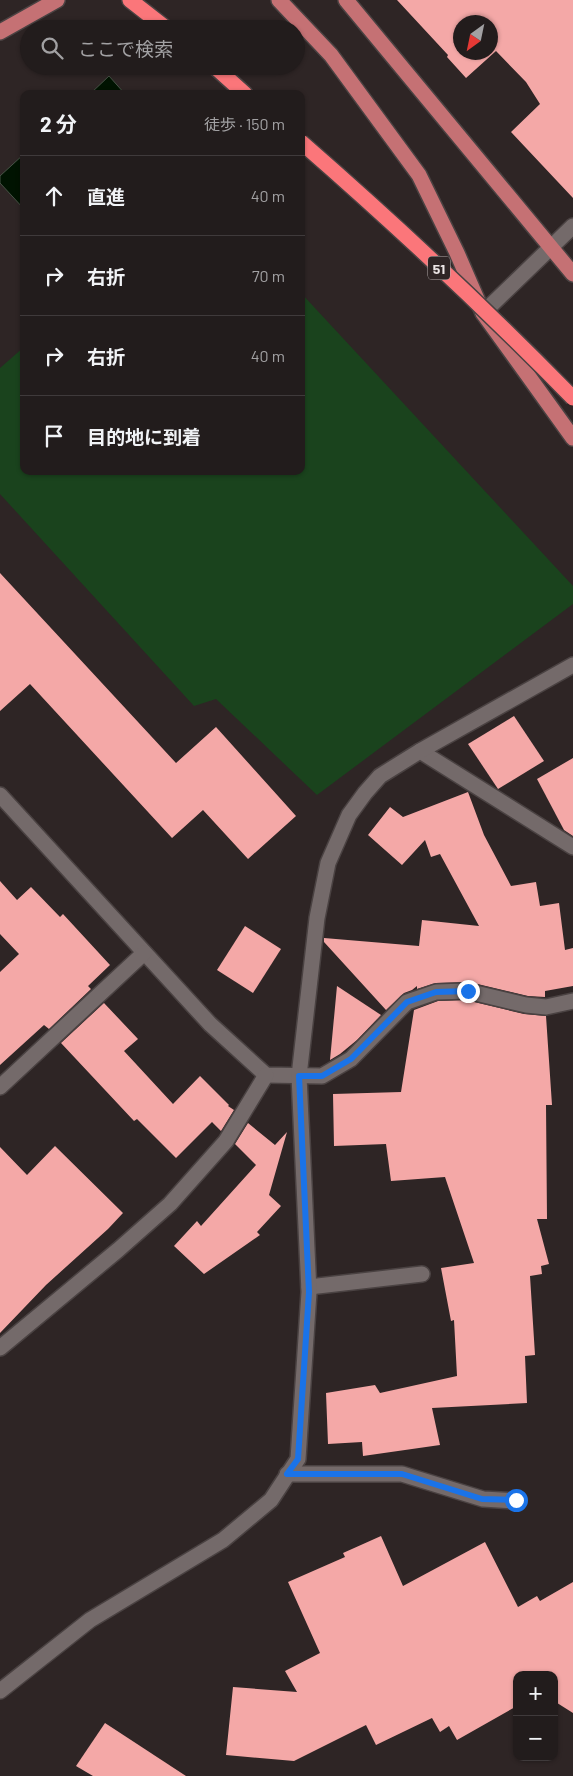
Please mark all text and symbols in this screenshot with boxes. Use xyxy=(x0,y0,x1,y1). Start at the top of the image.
north arrow xyxy=(453,15,498,60)
search box xyxy=(20,20,305,75)
icon: search xyxy=(38,34,66,62)
text: ここで検索 xyxy=(78,37,173,60)
text: 2 分 xyxy=(40,111,77,136)
text: 徒歩 · 150 m xyxy=(204,114,285,133)
icon: ahead xyxy=(40,182,68,210)
text: 直進 xyxy=(87,185,125,208)
text: 40 m xyxy=(251,186,285,205)
road number: 51 xyxy=(428,256,450,280)
icon: right xyxy=(40,262,68,290)
text: 右折 xyxy=(87,265,125,288)
text: 70 m xyxy=(252,266,285,285)
icon: right xyxy=(40,342,68,370)
text: 右折 xyxy=(87,345,125,368)
text: 40 m xyxy=(251,346,285,365)
icon: arrive xyxy=(40,422,68,450)
text: 目的地に到着 xyxy=(87,425,201,448)
route end xyxy=(457,980,480,1003)
route start xyxy=(505,1489,528,1512)
map controls xyxy=(513,1671,558,1761)
button: + xyxy=(513,1671,558,1716)
button: − xyxy=(513,1716,558,1761)

